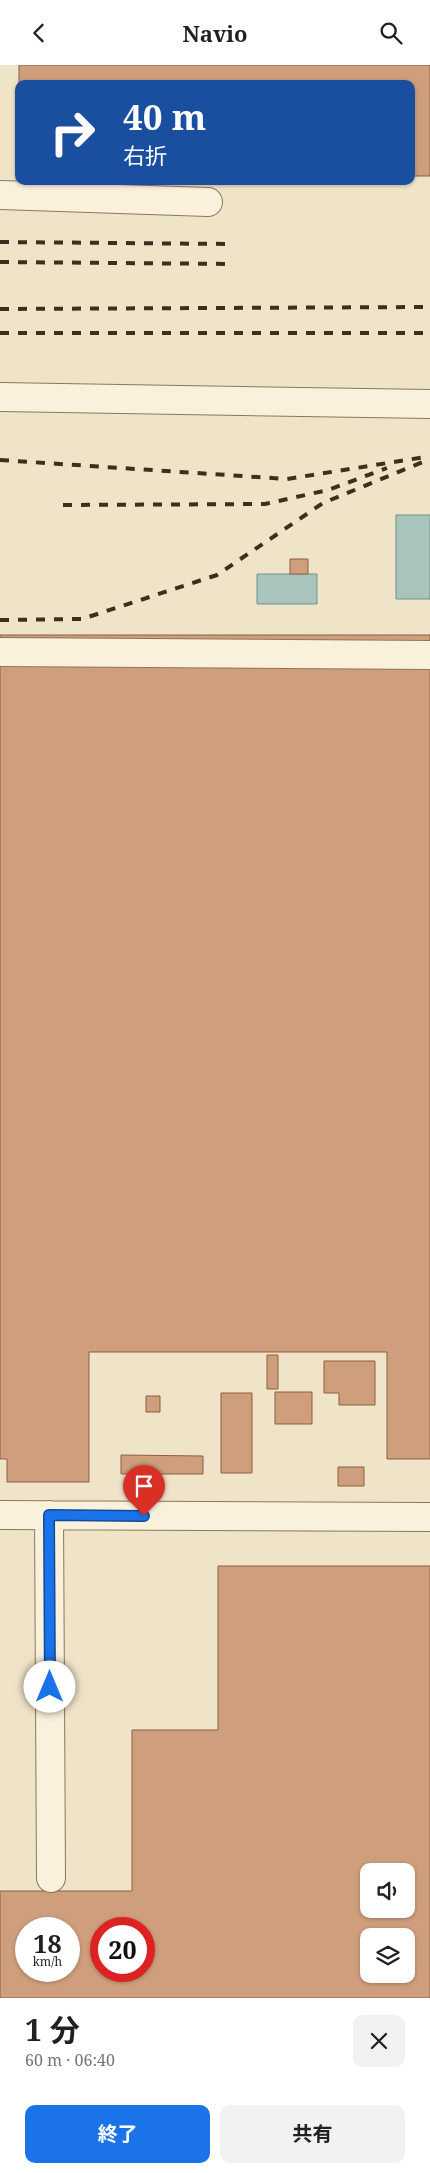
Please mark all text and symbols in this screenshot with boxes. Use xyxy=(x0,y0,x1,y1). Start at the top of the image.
text: Navio xyxy=(182,18,248,48)
icon: back xyxy=(25,19,53,47)
icon: search xyxy=(377,19,405,47)
text: 40 m xyxy=(123,93,206,140)
icon: right xyxy=(40,100,105,165)
text: 右折 xyxy=(123,140,167,170)
pin xyxy=(123,1465,165,1516)
icon: arrive xyxy=(130,1472,158,1500)
position arrow xyxy=(23,1660,75,1712)
map controls xyxy=(360,1863,415,1983)
button: sound xyxy=(360,1863,415,1918)
speed limit sign: 20 xyxy=(90,1917,155,1982)
text: 18 xyxy=(33,1926,62,1960)
button: layers xyxy=(360,1928,415,1983)
text: km/h xyxy=(33,1953,62,1970)
text: 1 分 xyxy=(25,2009,80,2050)
button: close xyxy=(353,2015,405,2067)
text: 60 m · 06:40 xyxy=(25,2049,115,2071)
button: 終了 xyxy=(25,2105,210,2163)
button: 共有 xyxy=(220,2105,405,2163)

